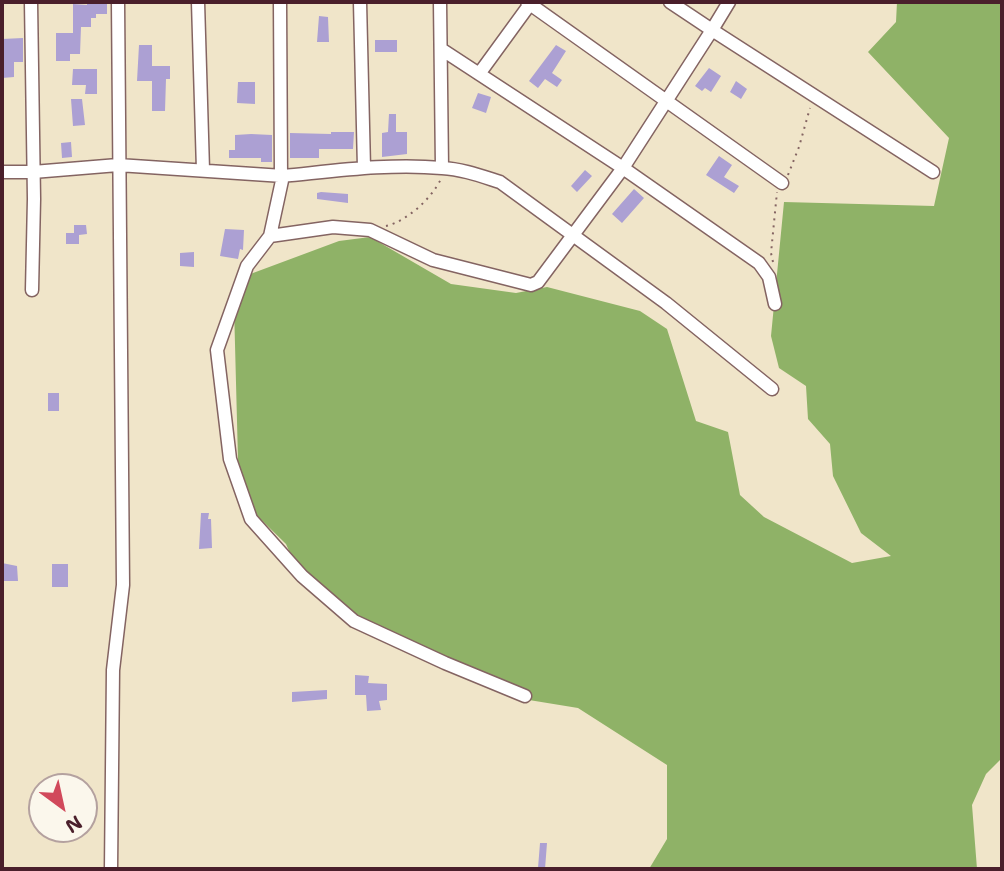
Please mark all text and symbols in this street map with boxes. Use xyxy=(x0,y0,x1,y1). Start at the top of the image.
north arrow xyxy=(28,773,98,843)
text: N xyxy=(60,810,87,839)

